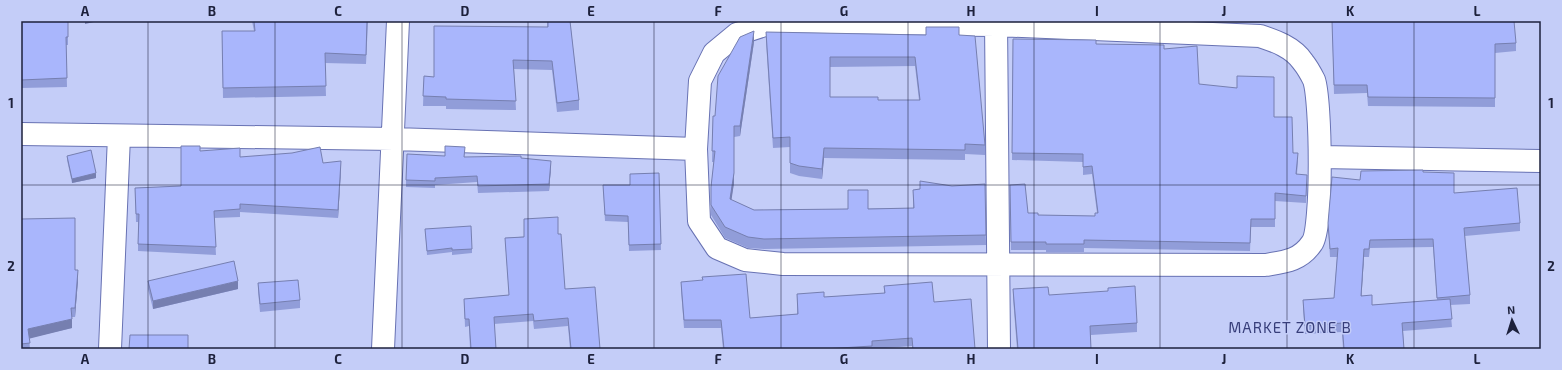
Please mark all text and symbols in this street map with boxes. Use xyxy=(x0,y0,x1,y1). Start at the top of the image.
text: A xyxy=(81,3,90,19)
text: B xyxy=(208,3,216,19)
text: C xyxy=(334,3,342,19)
text: D xyxy=(461,3,470,19)
text: E xyxy=(587,3,595,19)
text: F xyxy=(714,3,722,19)
text: G xyxy=(840,3,848,19)
text: H xyxy=(967,3,976,19)
text: I xyxy=(1095,3,1099,19)
text: J xyxy=(1222,3,1226,19)
text: K xyxy=(1346,3,1355,19)
text: L xyxy=(1474,3,1481,19)
text: 1 xyxy=(8,95,14,111)
text: 1 xyxy=(1548,95,1554,111)
text: 2 xyxy=(7,258,15,274)
text: 2 xyxy=(1547,258,1555,274)
north arrow xyxy=(1492,300,1532,340)
text: N xyxy=(1507,303,1516,316)
district label: MARKET ZONE B xyxy=(1228,318,1352,336)
text: A xyxy=(81,351,90,367)
text: B xyxy=(208,351,216,367)
text: C xyxy=(334,351,342,367)
text: D xyxy=(461,351,470,367)
text: E xyxy=(587,351,595,367)
text: F xyxy=(714,351,722,367)
text: G xyxy=(840,351,848,367)
text: H xyxy=(967,351,976,367)
text: I xyxy=(1095,351,1099,367)
text: J xyxy=(1222,351,1226,367)
text: K xyxy=(1346,351,1355,367)
text: L xyxy=(1474,351,1481,367)

